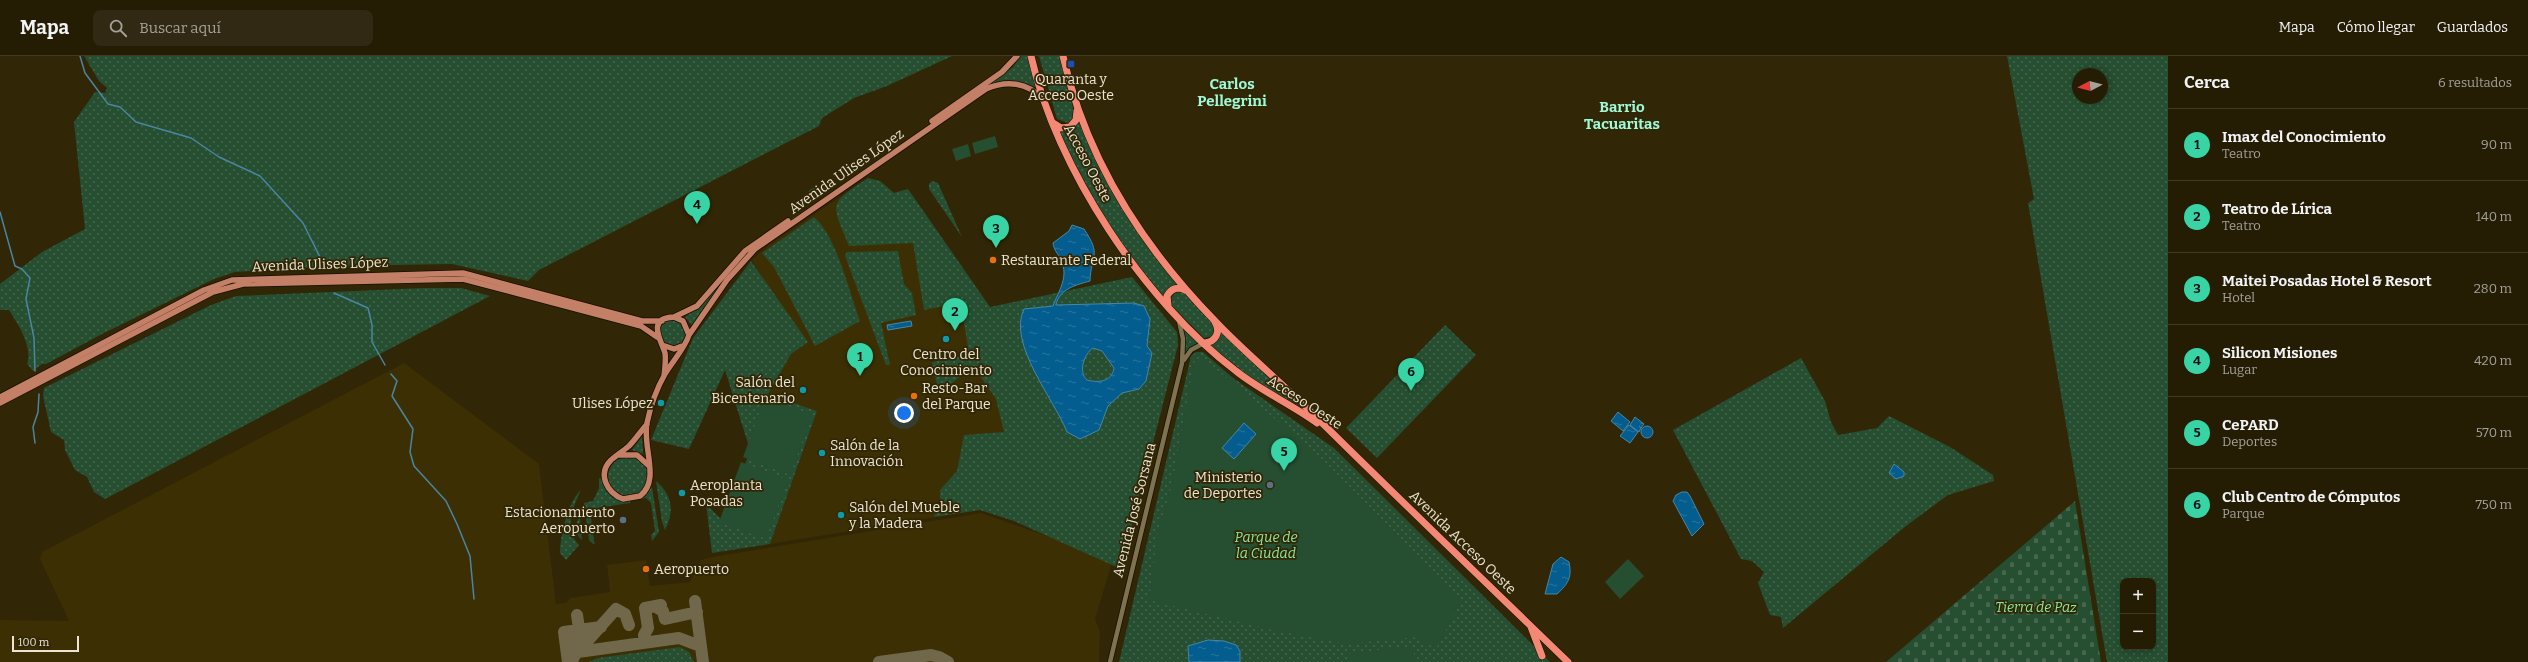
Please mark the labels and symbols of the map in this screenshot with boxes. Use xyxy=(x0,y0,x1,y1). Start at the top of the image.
marker: Quaranta y Acceso Oeste xyxy=(1066,59,1076,69)
north arrow xyxy=(2072,68,2108,104)
place label: Quaranta y Acceso Oeste xyxy=(1028,71,1114,104)
district label: Carlos Pellegrini xyxy=(1197,75,1267,110)
district label: Barrio Tacuaritas xyxy=(1584,98,1660,133)
street label: Acceso Oeste xyxy=(1060,121,1115,205)
street label: Avenida Ulises López xyxy=(785,125,907,218)
pin: 4 xyxy=(684,191,710,224)
pin: 3 xyxy=(983,215,1009,248)
place label: Restaurante Federal xyxy=(1001,252,1131,269)
street label: Avenida Ulises López xyxy=(251,254,389,275)
marker: Restaurante Federal xyxy=(988,255,998,265)
pin: 2 xyxy=(942,298,968,331)
marker: Centro del Conocimiento xyxy=(941,334,951,344)
pin: 1 xyxy=(847,343,873,376)
place label: Centro del Conocimiento xyxy=(900,346,992,379)
pin: 6 xyxy=(1398,358,1424,391)
street label: Acceso Oeste xyxy=(1264,372,1345,433)
place label: Salón del Bicentenario xyxy=(711,374,795,407)
place label: Resto-Bar del Parque xyxy=(922,380,991,413)
marker: Salón del Bicentenario xyxy=(798,385,808,395)
marker: Resto-Bar del Parque xyxy=(909,391,919,401)
place label: Ulises López xyxy=(572,395,653,412)
marker: Ulises López xyxy=(656,398,666,408)
your location xyxy=(894,403,914,423)
place label: Salón de la Innovación xyxy=(830,437,903,470)
pin: 5 xyxy=(1271,438,1297,471)
street label: Avenida José Sorsana xyxy=(1109,441,1160,579)
marker: Salón de la Innovación xyxy=(817,448,827,458)
place label: Ministerio de Deportes xyxy=(1184,469,1262,502)
place label: Aeroplanta Posadas xyxy=(690,477,763,510)
marker: Ministerio de Deportes xyxy=(1265,480,1275,490)
street label: Avenida Acceso Oeste xyxy=(1406,487,1519,598)
marker: Aeroplanta Posadas xyxy=(677,488,687,498)
place label: Salón del Mueble y la Madera xyxy=(848,499,960,532)
place label: Estacionamiento Aeropuerto xyxy=(505,504,615,537)
marker: Salón del Mueble y la Madera xyxy=(836,510,846,520)
marker: Estacionamiento Aeropuerto xyxy=(618,515,628,525)
park label: Parque de la Ciudad xyxy=(1235,529,1297,562)
place label: Aeropuerto xyxy=(654,561,729,578)
marker: Aeropuerto xyxy=(641,564,651,574)
park label: Tierra de Paz xyxy=(1995,599,2077,616)
scale bar xyxy=(12,634,79,653)

